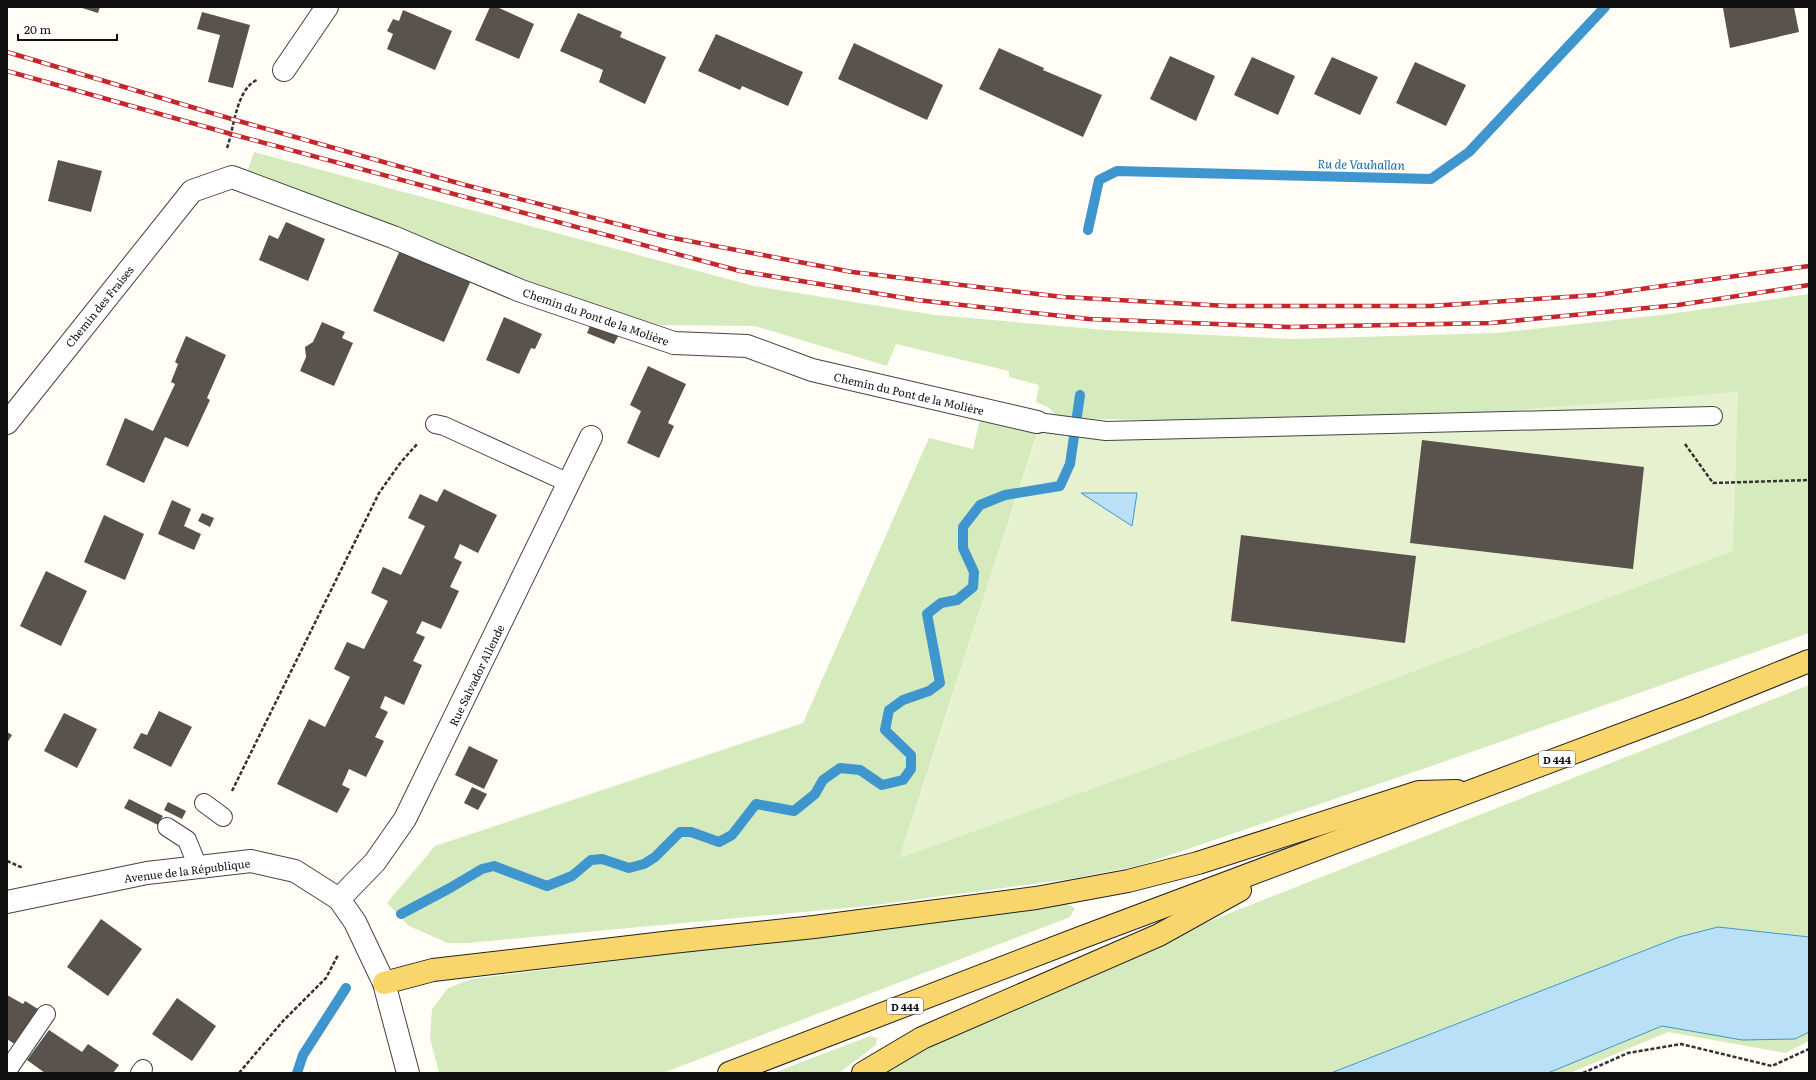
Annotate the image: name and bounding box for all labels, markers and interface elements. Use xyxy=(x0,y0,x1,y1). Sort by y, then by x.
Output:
scale bar xyxy=(18,16,117,42)
text: 20 m xyxy=(24,20,51,38)
water label: Ru de Vauhallan xyxy=(1317,154,1405,174)
street label: Chemin des Fraises xyxy=(61,262,137,350)
street label: Chemin du Pont de la Molière xyxy=(521,283,672,349)
street label: Chemin du Pont de la Molière xyxy=(832,368,986,418)
street label: Rue Salvador Allende xyxy=(444,621,508,728)
road number: D 444 xyxy=(1539,751,1575,767)
street label: Avenue de la République xyxy=(123,854,251,886)
road number: D 444 xyxy=(887,998,923,1014)

